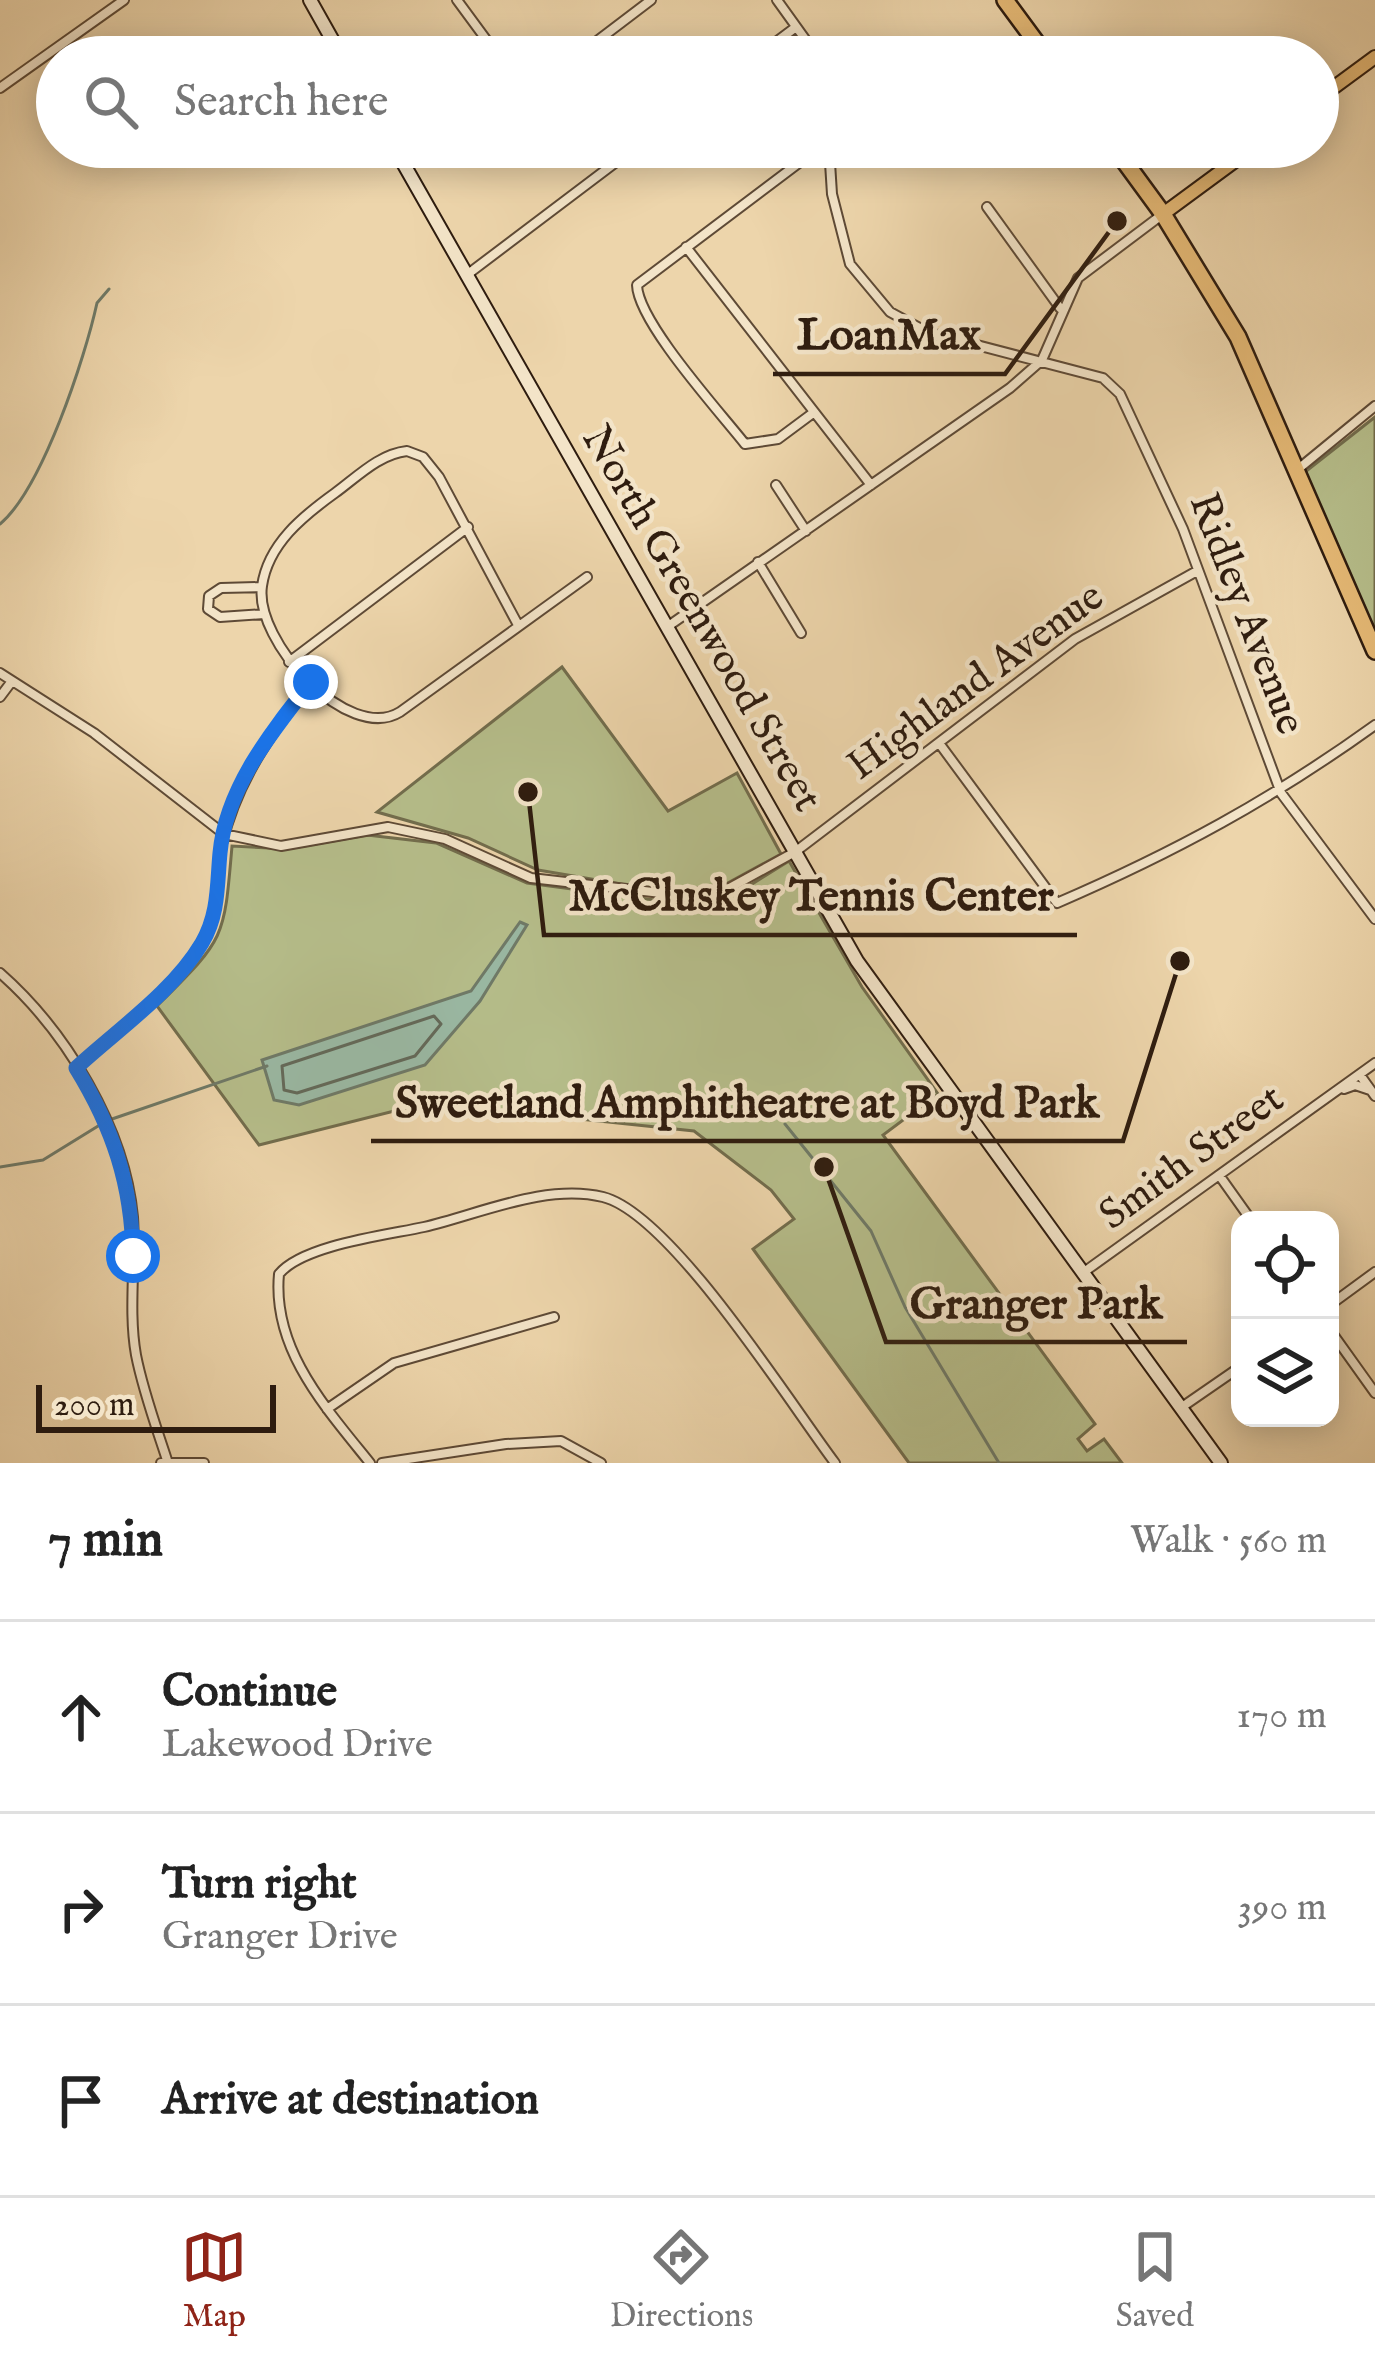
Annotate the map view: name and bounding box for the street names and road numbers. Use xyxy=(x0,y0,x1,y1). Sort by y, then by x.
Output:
street label: North Greenwood Street xyxy=(569,417,833,821)
street label: Ridley Avenue xyxy=(1176,486,1316,742)
street label: Highland Avenue xyxy=(837,571,1115,793)
street label: Smith Street xyxy=(1089,1073,1295,1243)

